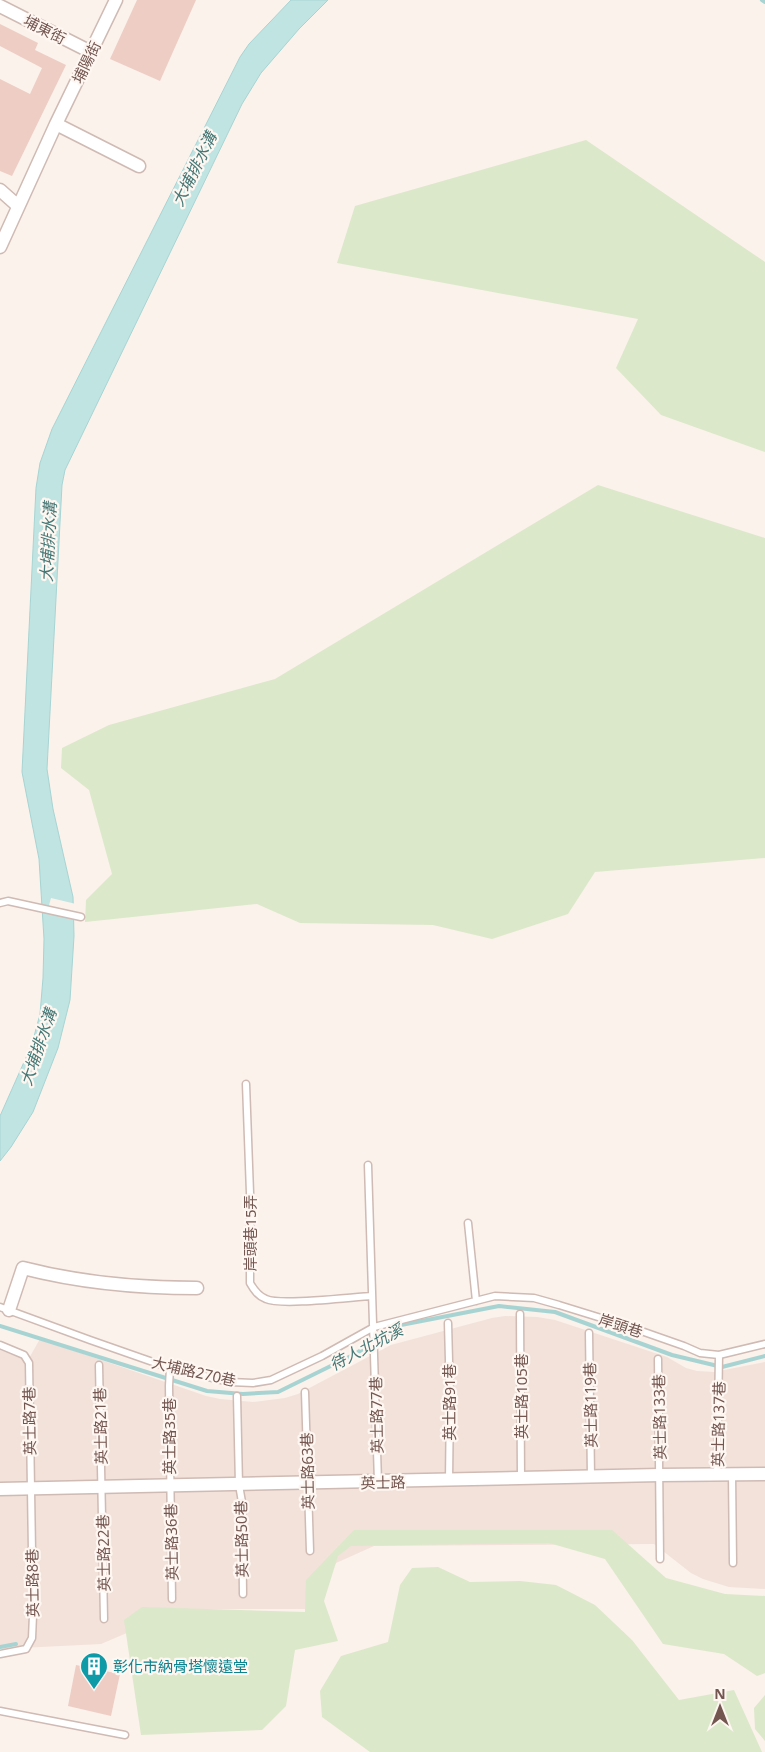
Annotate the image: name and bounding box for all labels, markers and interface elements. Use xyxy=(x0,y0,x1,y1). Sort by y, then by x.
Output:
street label: 埔東街 xyxy=(20,10,70,48)
street label: 埔陽街 xyxy=(67,37,105,87)
water label: 大埔排水溝 xyxy=(167,126,222,210)
water label: 大埔排水溝 xyxy=(35,499,61,583)
water label: 大埔排水溝 xyxy=(15,1004,62,1088)
street label: 岸頭巷15弄 xyxy=(240,1194,260,1272)
street label: 岸頭巷 xyxy=(597,1309,645,1341)
water label: 待人北坑溪 xyxy=(326,1318,408,1375)
street label: 大埔路270巷 xyxy=(150,1352,238,1390)
street label: 英士路105巷 xyxy=(511,1353,531,1439)
street label: 英士路119巷 xyxy=(579,1362,601,1448)
street label: 英士路91巷 xyxy=(439,1363,459,1441)
street label: 英士路133巷 xyxy=(648,1374,670,1460)
street label: 英士路77巷 xyxy=(365,1376,387,1454)
street label: 英士路137巷 xyxy=(707,1381,729,1467)
street label: 英士路7巷 xyxy=(18,1387,40,1455)
street label: 英士路21巷 xyxy=(89,1387,111,1465)
street label: 英士路35巷 xyxy=(159,1397,179,1475)
street label: 英士路63巷 xyxy=(296,1432,318,1510)
street label: 英士路 xyxy=(360,1472,406,1492)
street label: 英士路50巷 xyxy=(230,1500,252,1578)
street label: 英士路36巷 xyxy=(160,1503,182,1581)
street label: 英士路22巷 xyxy=(92,1514,114,1592)
street label: 英士路8巷 xyxy=(21,1549,43,1617)
building icon: 彰化市納骨塔懷遠堂 xyxy=(79,1651,109,1690)
place label: 彰化市納骨塔懷遠堂 xyxy=(113,1656,248,1676)
north arrow xyxy=(695,1682,745,1732)
text: N xyxy=(714,1684,726,1703)

